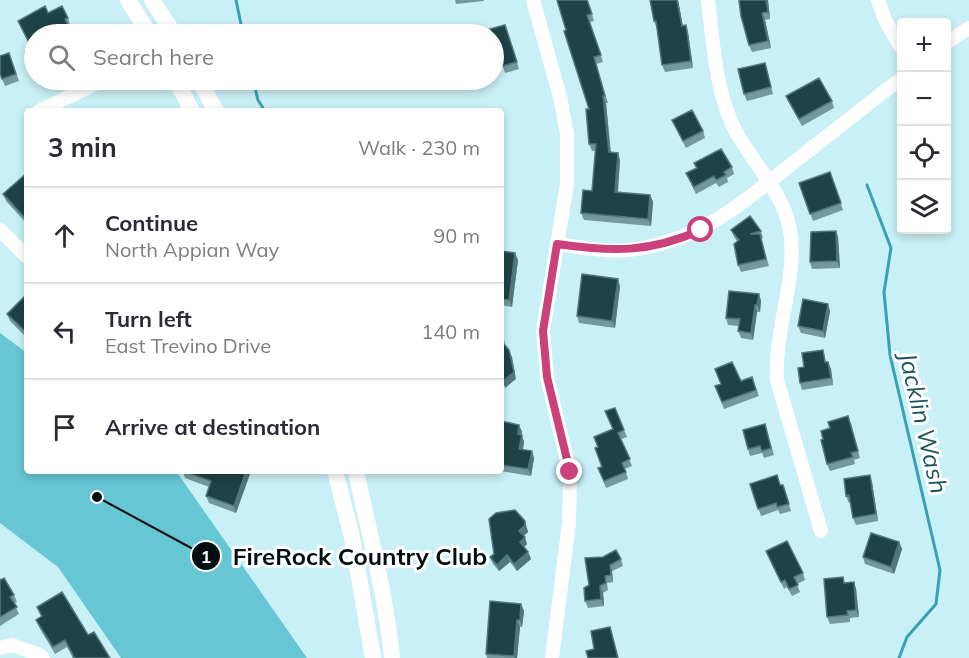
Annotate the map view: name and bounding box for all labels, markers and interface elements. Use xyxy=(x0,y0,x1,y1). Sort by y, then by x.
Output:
map controls xyxy=(897,18,951,234)
button: + xyxy=(897,18,951,72)
search box xyxy=(24,24,504,90)
icon: search xyxy=(45,41,78,74)
text: Search here xyxy=(93,43,214,71)
button: − xyxy=(897,72,951,126)
button: locate xyxy=(897,126,951,180)
text: 3 min xyxy=(48,131,117,164)
text: Walk · 230 m xyxy=(358,135,480,160)
button: layers xyxy=(897,180,951,234)
text: Continue xyxy=(105,209,198,237)
route start xyxy=(687,216,713,242)
icon: ahead xyxy=(48,219,81,252)
text: 90 m xyxy=(433,223,480,248)
text: North Appian Way xyxy=(105,237,279,262)
text: Turn left xyxy=(105,305,192,333)
icon: left xyxy=(48,315,81,348)
text: 140 m xyxy=(421,319,480,344)
text: East Trevino Drive xyxy=(105,333,271,358)
water label: Jacklin Wash xyxy=(893,347,955,496)
icon: arrive xyxy=(48,411,81,444)
text: Arrive at destination xyxy=(105,413,320,441)
route end xyxy=(556,458,582,484)
callout: FireRock Country Club xyxy=(191,535,500,577)
text: FireRock Country Club xyxy=(233,541,487,571)
text: 1 xyxy=(201,545,211,568)

